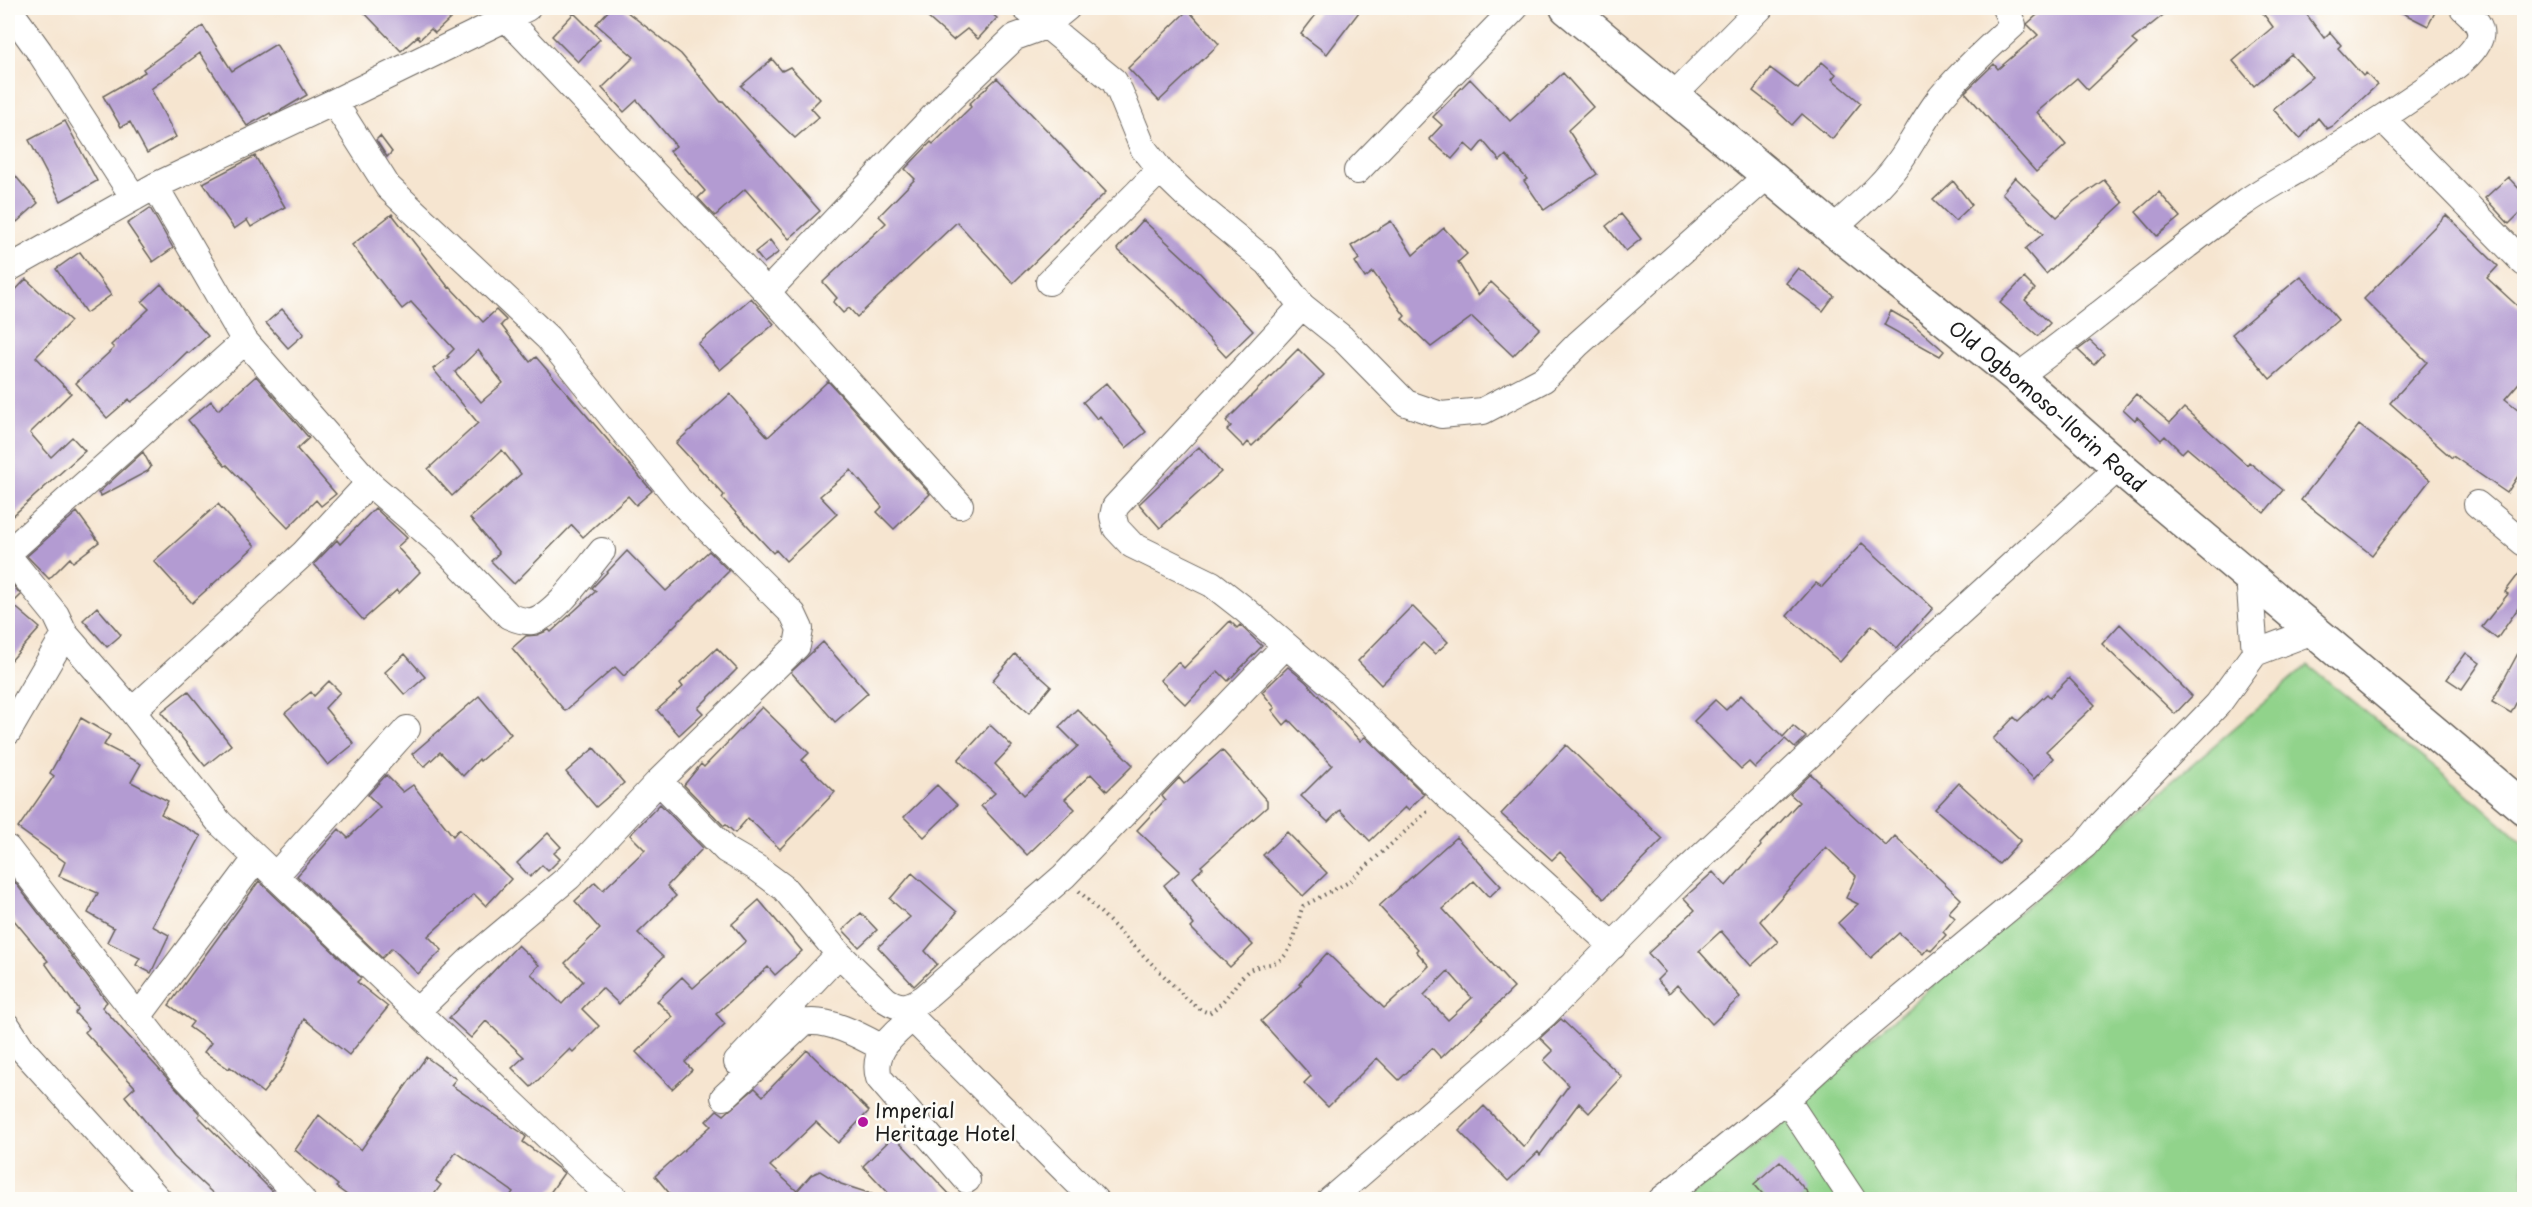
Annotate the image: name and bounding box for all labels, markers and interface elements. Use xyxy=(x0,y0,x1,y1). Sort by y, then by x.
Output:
street label: Old Ogbomoso-Ilorin Road xyxy=(1942,313,2153,499)
place label: Imperial Heritage Hotel xyxy=(875,1095,1016,1148)
marker: Imperial Heritage Hotel xyxy=(856,1115,870,1129)

